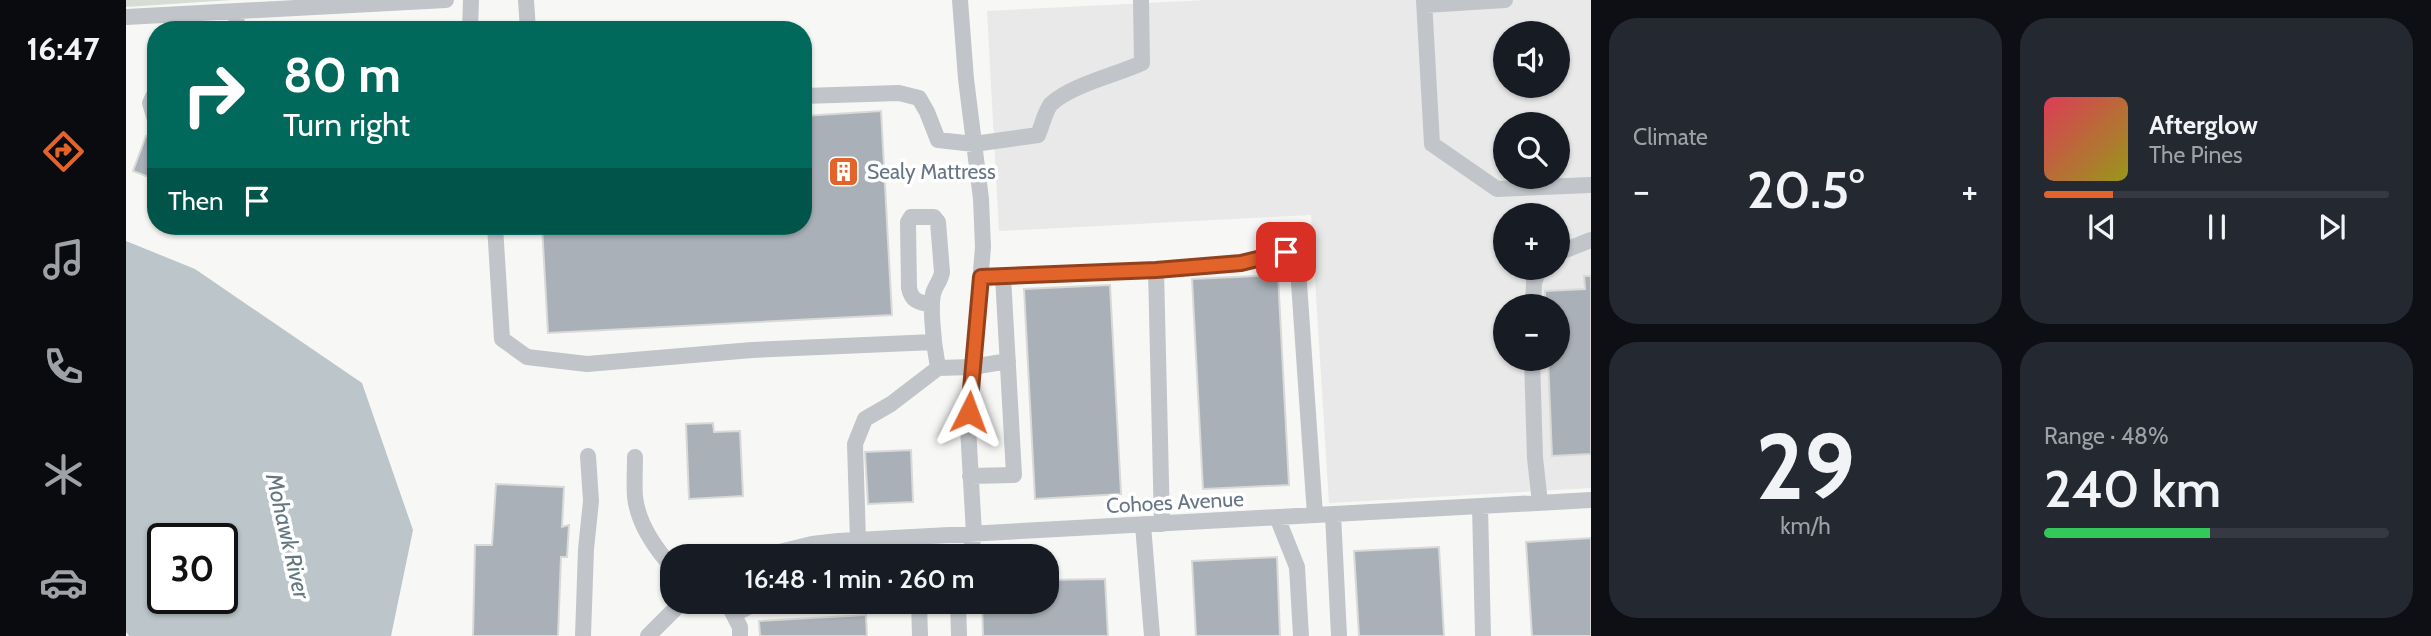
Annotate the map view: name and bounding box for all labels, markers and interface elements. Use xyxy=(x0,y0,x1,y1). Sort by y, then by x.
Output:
map controls xyxy=(1493,21,1570,371)
button: sound xyxy=(1493,21,1570,98)
text: 16:47 xyxy=(26,29,100,68)
text: 80 m xyxy=(283,45,401,104)
icon: right xyxy=(168,49,259,140)
text: Turn right xyxy=(283,105,410,144)
text: Afterglow xyxy=(2149,109,2258,141)
button: search xyxy=(1493,112,1570,189)
text: Climate xyxy=(1633,123,1708,151)
icon: directions xyxy=(39,127,88,176)
text: The Pines xyxy=(2149,141,2243,169)
building icon: Sealy Mattress xyxy=(827,154,861,188)
text: 20.5° xyxy=(1747,158,1864,221)
place label: Sealy Mattress xyxy=(867,159,996,184)
text: − xyxy=(1633,167,1650,214)
text: + xyxy=(1961,167,1978,214)
icon: arrive xyxy=(238,182,276,220)
text: Then xyxy=(168,185,224,217)
button: + xyxy=(1493,203,1570,280)
icon: previous xyxy=(2083,208,2121,246)
icon: pause xyxy=(2198,208,2236,246)
icon: next xyxy=(2313,208,2351,246)
pin xyxy=(1256,222,1316,282)
icon: arrive xyxy=(1267,233,1305,271)
icon: music xyxy=(39,235,88,284)
button: − xyxy=(1493,294,1570,371)
icon: phone xyxy=(39,342,88,391)
position arrow xyxy=(932,375,1006,449)
text: 29 xyxy=(1756,411,1855,522)
text: Range · 48% xyxy=(2044,422,2169,450)
icon: climate xyxy=(39,450,88,499)
text: 240 km xyxy=(2044,457,2221,520)
water label: Mohawk River xyxy=(260,470,316,602)
street label: Cohoes Avenue xyxy=(1105,486,1245,518)
text: km/h xyxy=(1780,512,1831,540)
speed limit sign: 30 xyxy=(147,523,238,614)
icon: car xyxy=(39,558,88,607)
text: 16:48 · 1 min · 260 m xyxy=(745,563,974,595)

